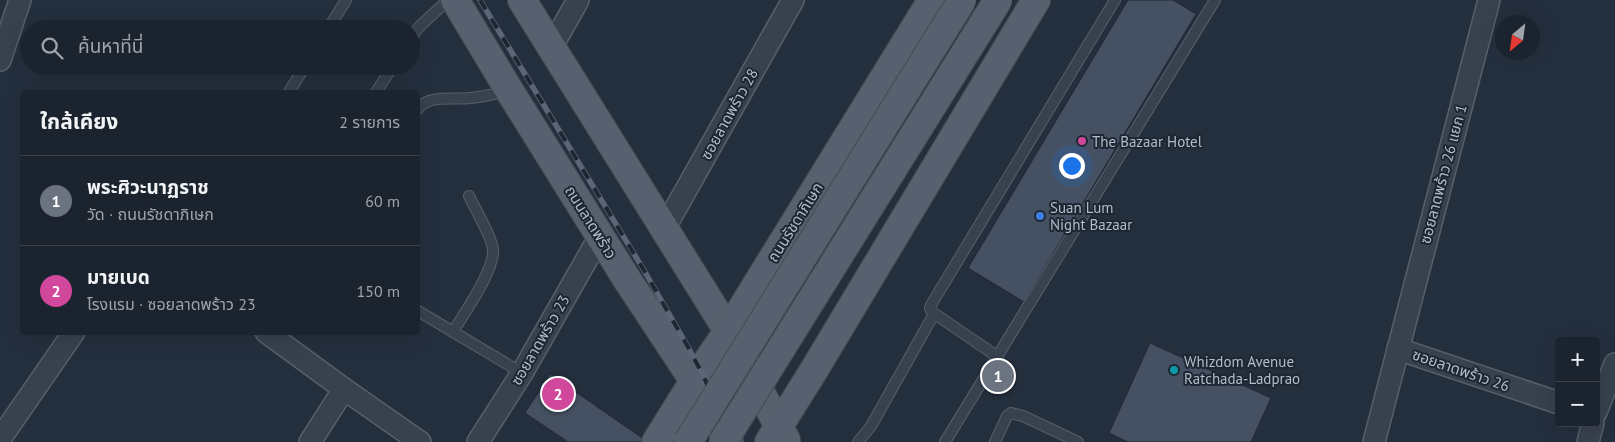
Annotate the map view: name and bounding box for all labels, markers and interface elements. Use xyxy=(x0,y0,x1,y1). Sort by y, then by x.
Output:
north arrow xyxy=(1495,15,1540,60)
search box xyxy=(20,20,420,75)
icon: search xyxy=(38,34,66,62)
text: ค้นหาที่นี่ xyxy=(78,34,143,58)
street label: ซอยลาดพร้าว 28 xyxy=(696,65,762,163)
street label: ซอยลาดพร้าว 26 แยก 1 xyxy=(1415,102,1471,246)
text: ใกล้เคียง xyxy=(40,108,118,135)
text: 2 รายการ xyxy=(339,112,400,132)
place label: The Bazaar Hotel xyxy=(1092,132,1203,151)
marker: The Bazaar Hotel xyxy=(1076,135,1088,147)
your location xyxy=(1059,153,1085,179)
text: พระศิวะนาฏราช xyxy=(87,175,209,199)
street label: ถนนรัชดาภิเษก xyxy=(763,179,827,265)
street label: ถนนลาดพร้าว xyxy=(561,182,621,262)
text: 1 xyxy=(51,191,61,211)
text: 60 m xyxy=(365,191,400,211)
place label: Suan Lum Night Bazaar xyxy=(1050,198,1132,234)
text: วัด · ถนนรัชดาภิเษก xyxy=(87,204,214,224)
marker: Suan Lum Night Bazaar xyxy=(1034,210,1046,222)
text: มายเบด xyxy=(87,265,150,289)
text: 2 xyxy=(51,281,61,301)
text: 150 m xyxy=(357,281,400,301)
street label: ซอยลาดพร้าว 23 xyxy=(506,291,574,389)
text: โรงแรม · ซอยลาดพร้าว 23 xyxy=(87,294,256,314)
map controls xyxy=(1555,337,1600,427)
button: + xyxy=(1555,337,1600,382)
street label: ซอยลาดพร้าว 26 xyxy=(1410,345,1512,395)
place label: Whizdom Avenue Ratchada-Ladprao xyxy=(1184,352,1300,388)
pin: 1 xyxy=(982,357,1014,395)
marker: Whizdom Avenue Ratchada-Ladprao xyxy=(1168,364,1180,376)
pin: 2 xyxy=(542,375,574,413)
button: − xyxy=(1555,382,1600,427)

